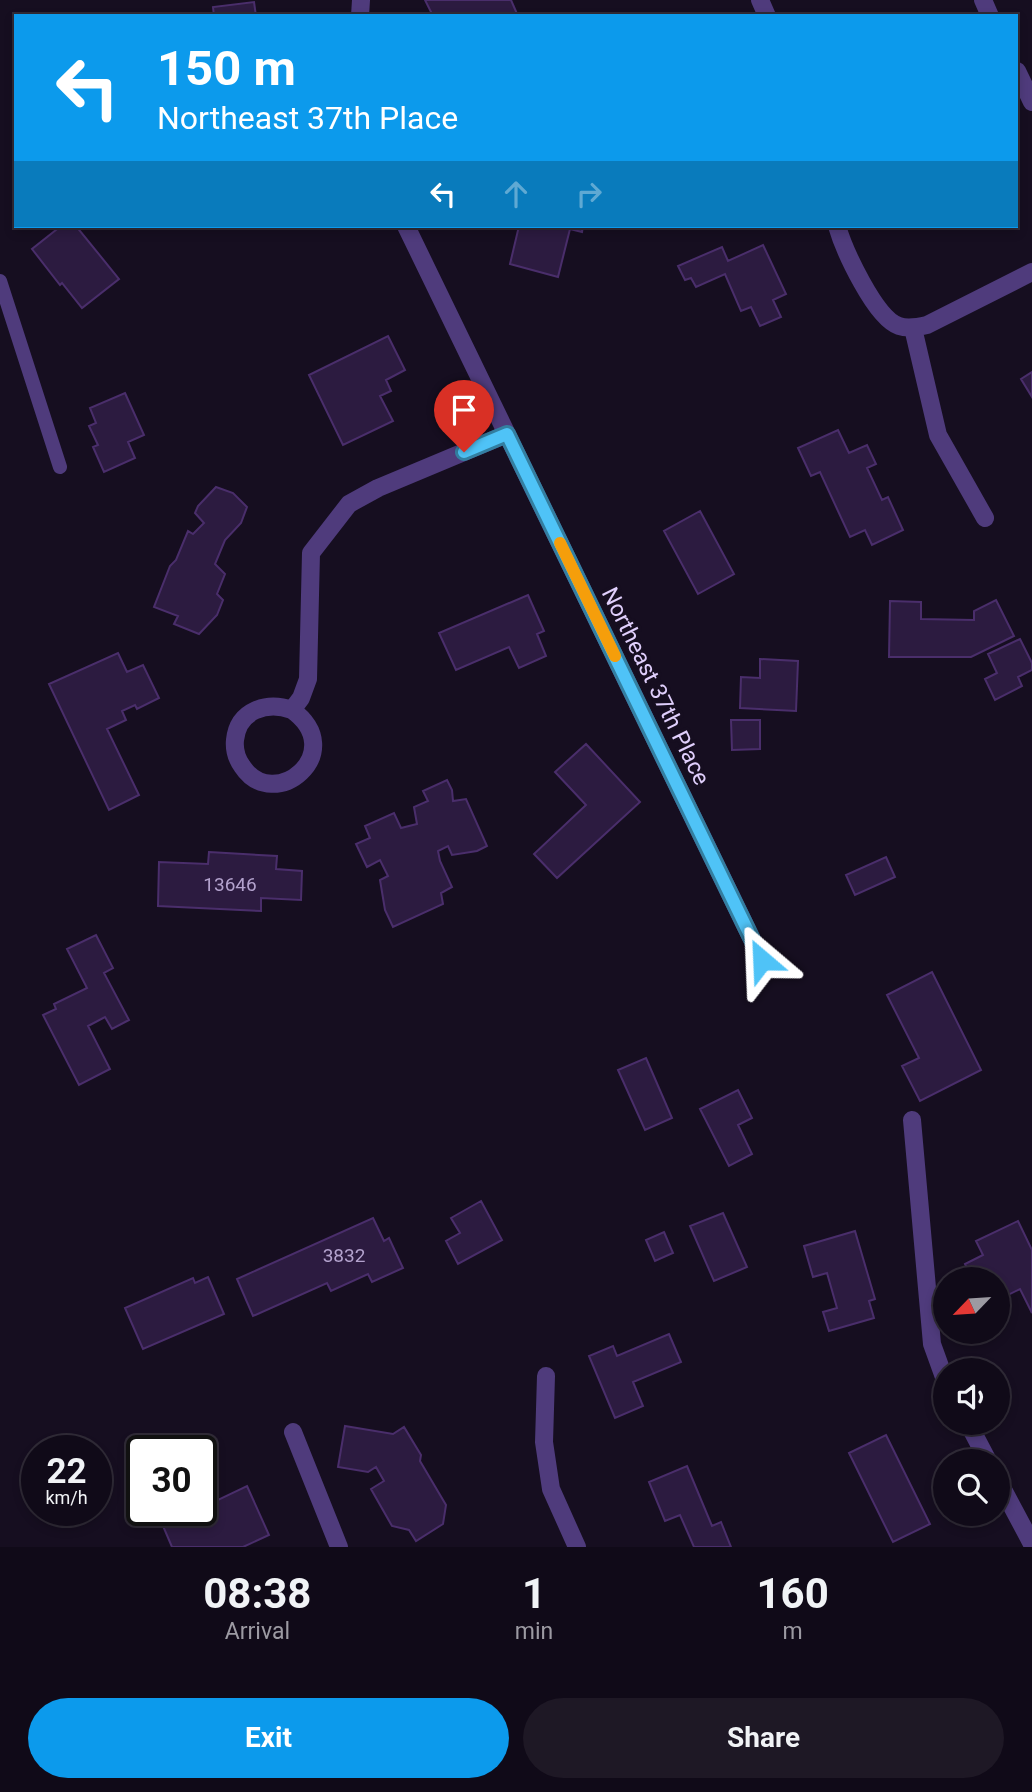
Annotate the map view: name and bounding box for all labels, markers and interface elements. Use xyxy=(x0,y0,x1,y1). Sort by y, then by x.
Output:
text: 150 m xyxy=(157,40,296,97)
icon: left xyxy=(42,42,133,133)
text: Northeast 37th Place xyxy=(157,99,458,137)
icon: left xyxy=(424,175,462,213)
icon: ahead xyxy=(497,175,535,213)
icon: right xyxy=(570,175,608,213)
pin xyxy=(434,380,494,452)
icon: arrive xyxy=(445,391,483,429)
street label: Northeast 37th Place xyxy=(596,583,715,789)
house number: 13646 xyxy=(203,873,257,896)
position arrow xyxy=(725,923,799,997)
house number: 3832 xyxy=(323,1244,365,1267)
north arrow xyxy=(933,1267,1010,1344)
map controls xyxy=(933,1267,1010,1526)
button: sound xyxy=(933,1358,1010,1435)
speed limit sign: 30 xyxy=(126,1435,217,1526)
button: search xyxy=(933,1449,1010,1526)
text: 22 xyxy=(46,1451,87,1492)
text: km/h xyxy=(45,1487,88,1508)
text: 08:38 xyxy=(203,1569,311,1618)
text: 1 xyxy=(522,1569,546,1618)
text: 160 xyxy=(756,1569,829,1618)
text: Arrival xyxy=(225,1618,290,1645)
text: min xyxy=(515,1618,553,1645)
text: m xyxy=(783,1618,803,1645)
button: Exit xyxy=(28,1698,509,1778)
button: Share xyxy=(523,1698,1004,1778)

